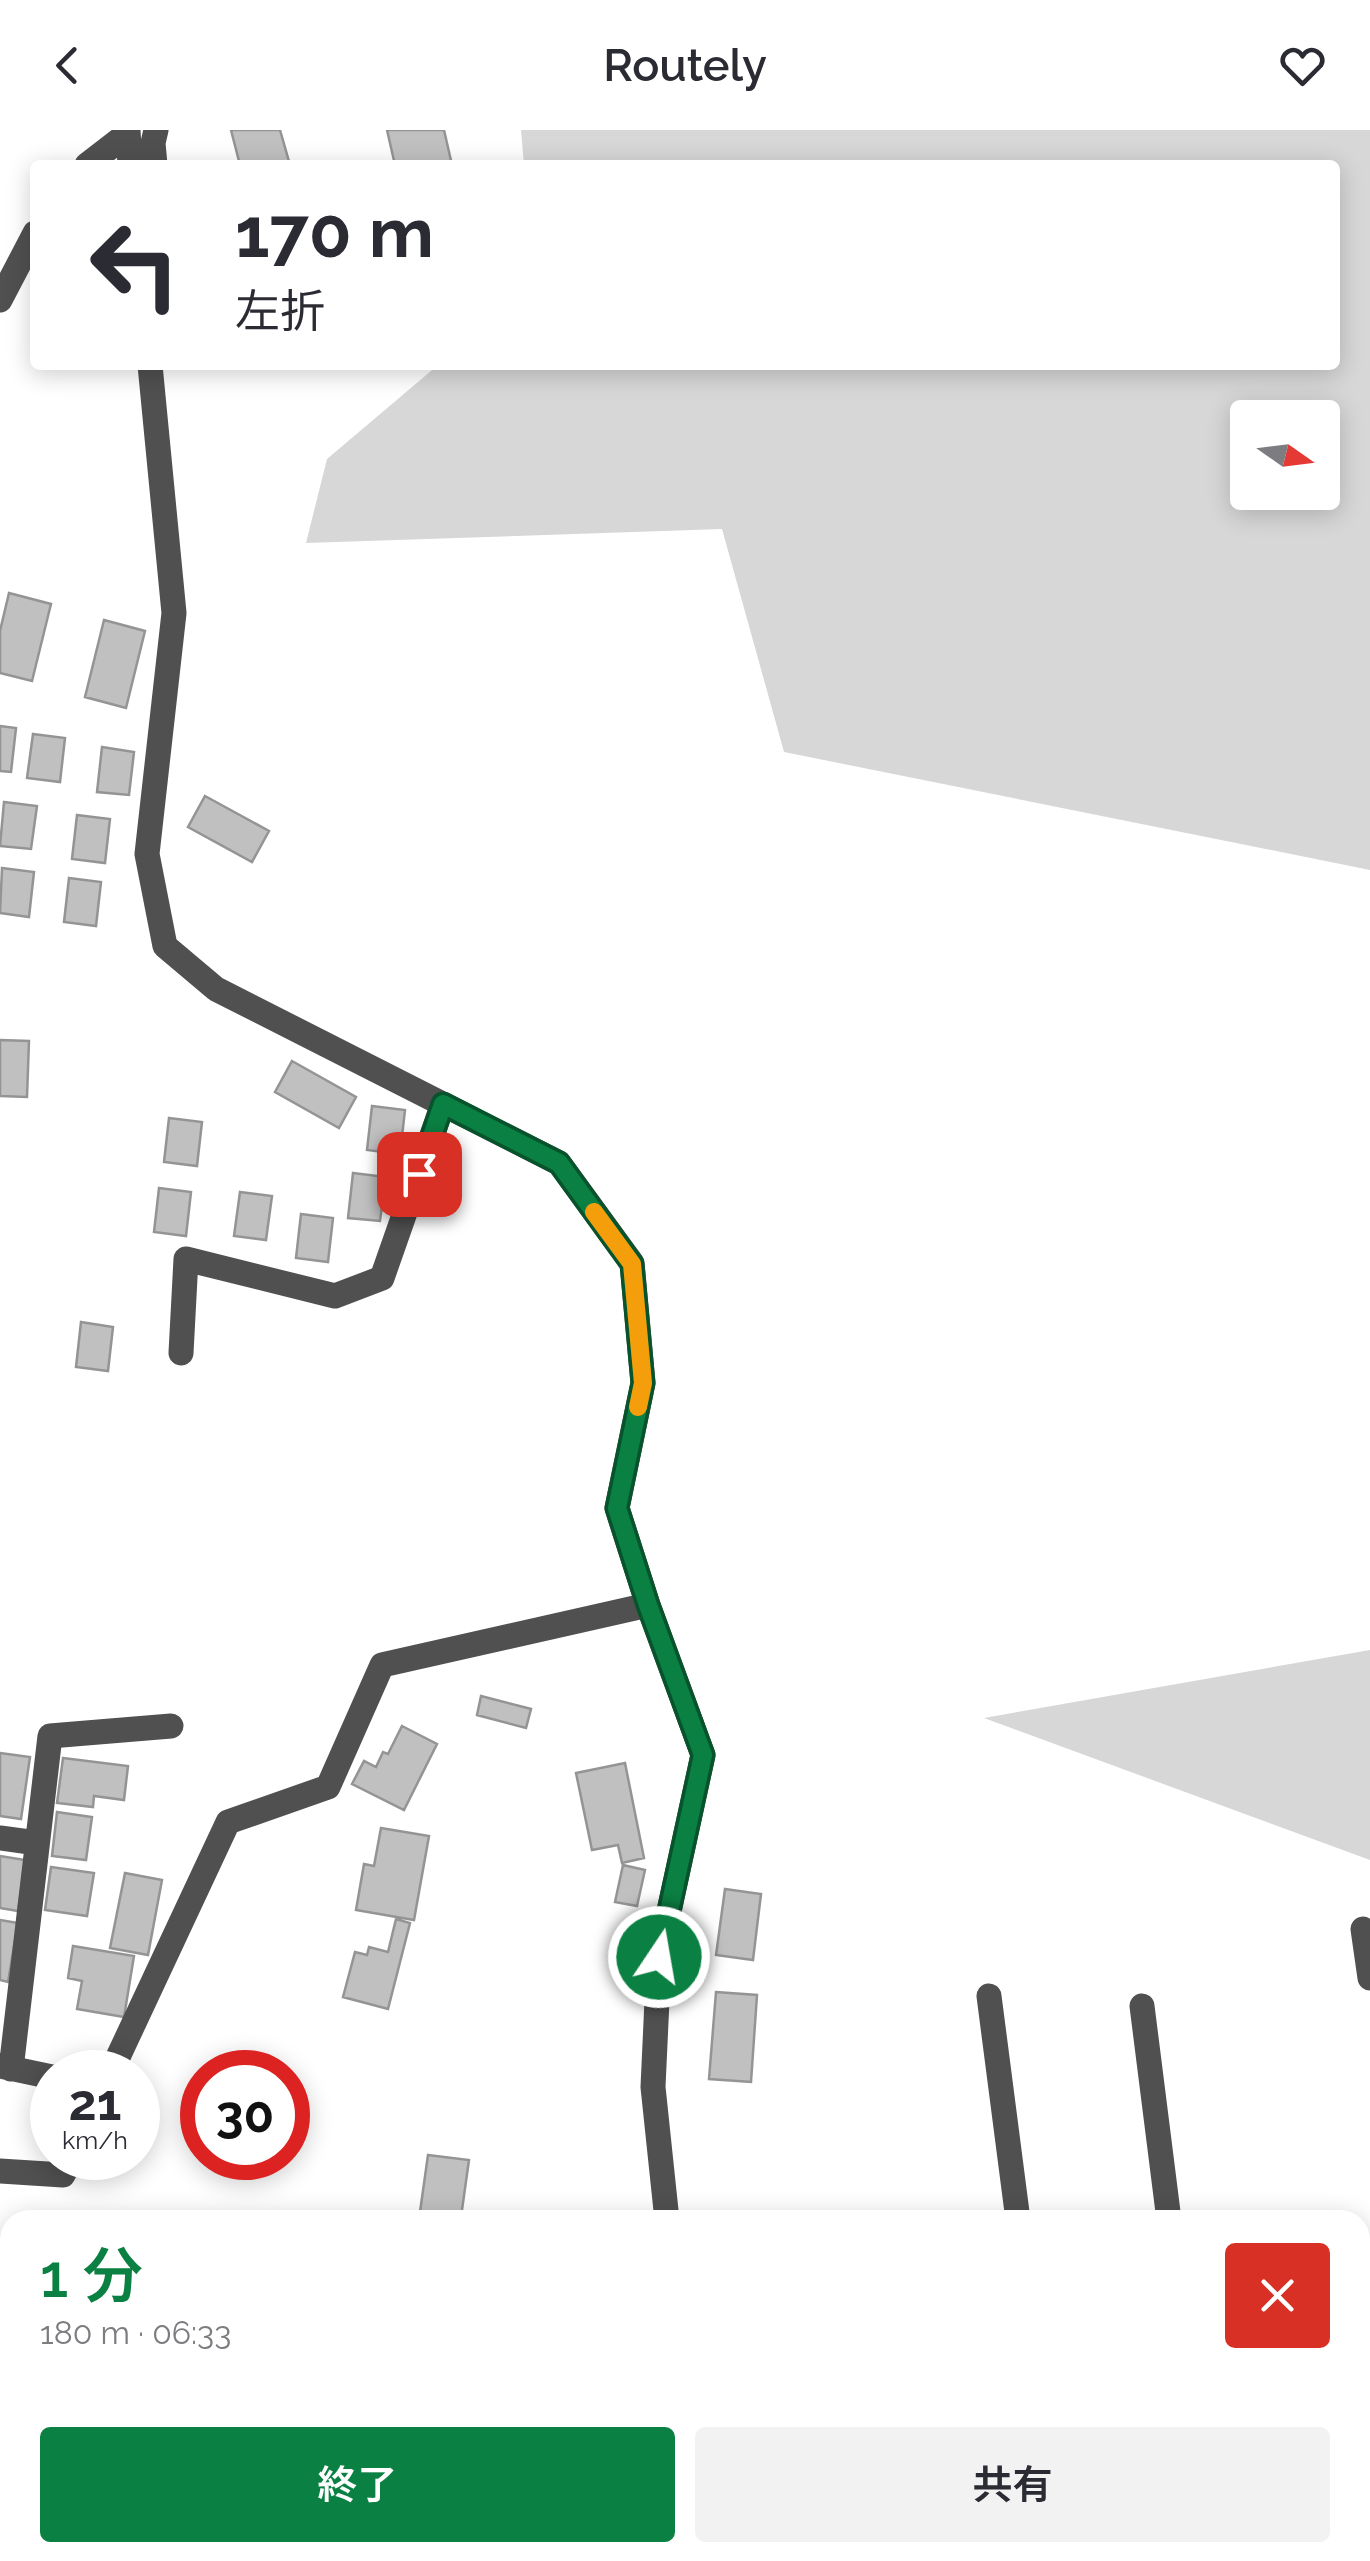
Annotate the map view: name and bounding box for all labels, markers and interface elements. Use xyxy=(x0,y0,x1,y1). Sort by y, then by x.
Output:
icon: back xyxy=(40,38,95,93)
icon: heart xyxy=(1275,38,1330,93)
text: Routely xyxy=(603,39,767,92)
text: 170 m xyxy=(235,191,434,273)
icon: left xyxy=(70,200,200,330)
text: 左折 xyxy=(235,285,325,338)
north arrow xyxy=(1230,400,1340,510)
map controls xyxy=(1230,400,1340,510)
pin xyxy=(377,1132,462,1217)
icon: arrive xyxy=(392,1147,447,1202)
position arrow xyxy=(607,1905,711,2009)
speed limit sign: 30 xyxy=(180,2050,310,2180)
text: 21 xyxy=(69,2073,121,2132)
text: km/h xyxy=(62,2125,128,2155)
text: 1 分 xyxy=(40,2241,143,2311)
button: close xyxy=(1225,2243,1330,2348)
text: 180 m · 06:33 xyxy=(40,2314,231,2351)
button: 終了 xyxy=(40,2427,675,2542)
button: 共有 xyxy=(695,2427,1330,2542)

